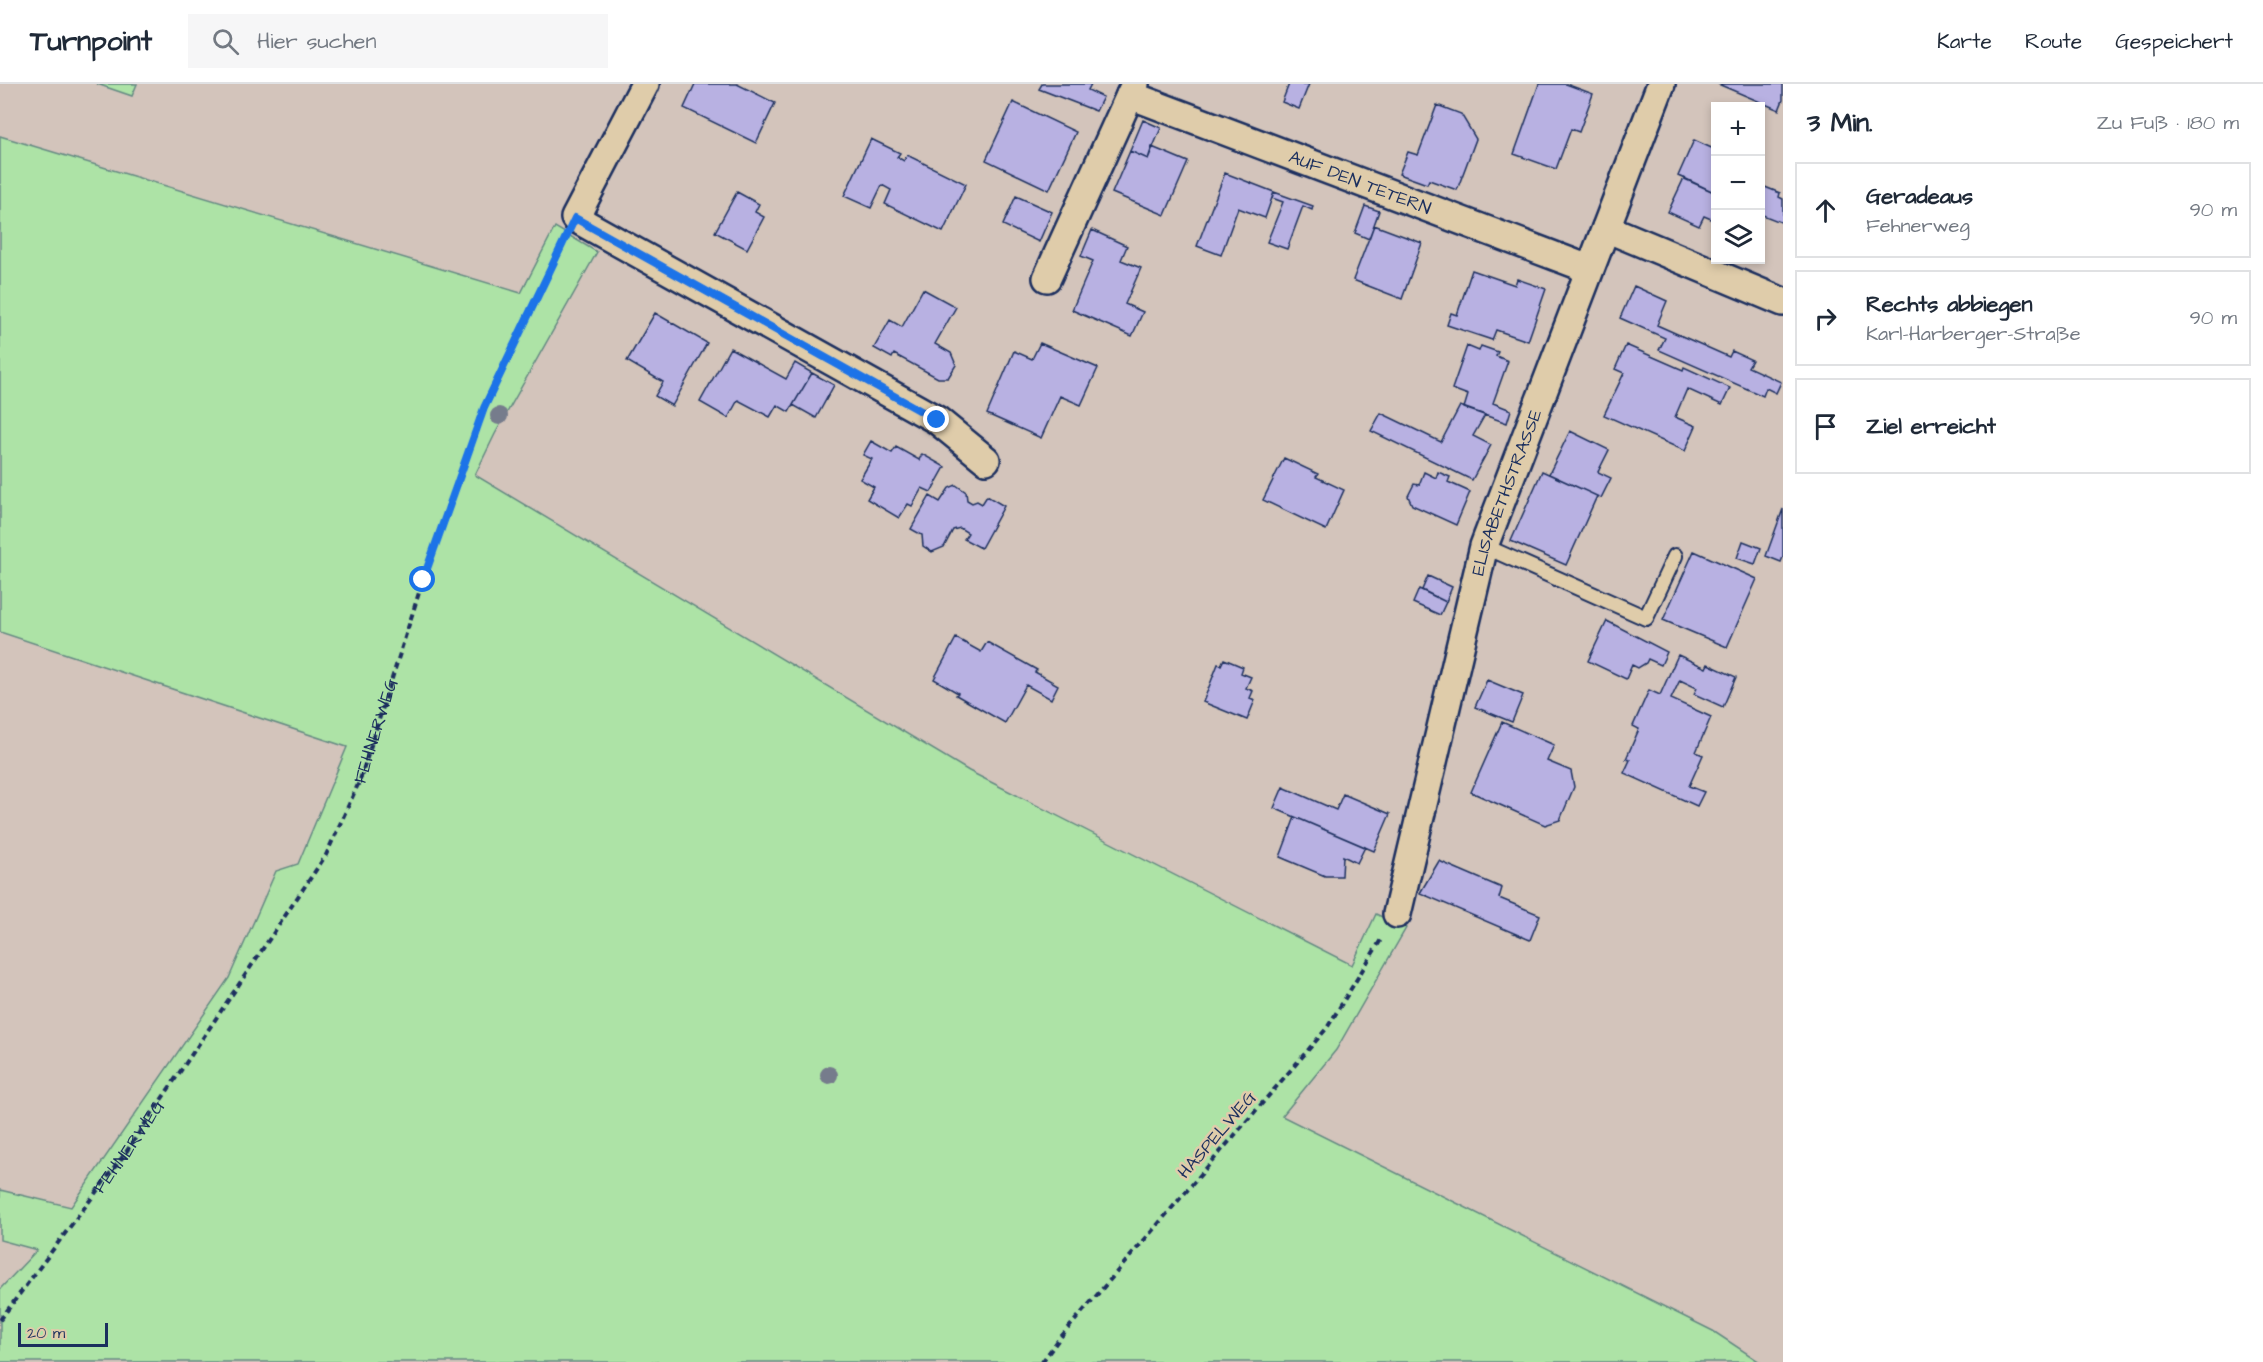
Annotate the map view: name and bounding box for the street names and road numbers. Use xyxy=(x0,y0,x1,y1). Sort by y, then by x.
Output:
street label: AUF DEN TETERN xyxy=(1285,144,1435,220)
street label: ELISABETHSTRASSE xyxy=(1465,405,1548,578)
street label: FEHNERWEG xyxy=(347,675,404,786)
street label: HASPELWEG xyxy=(1172,1085,1262,1184)
street label: FEHNERWEG xyxy=(87,1094,170,1198)

